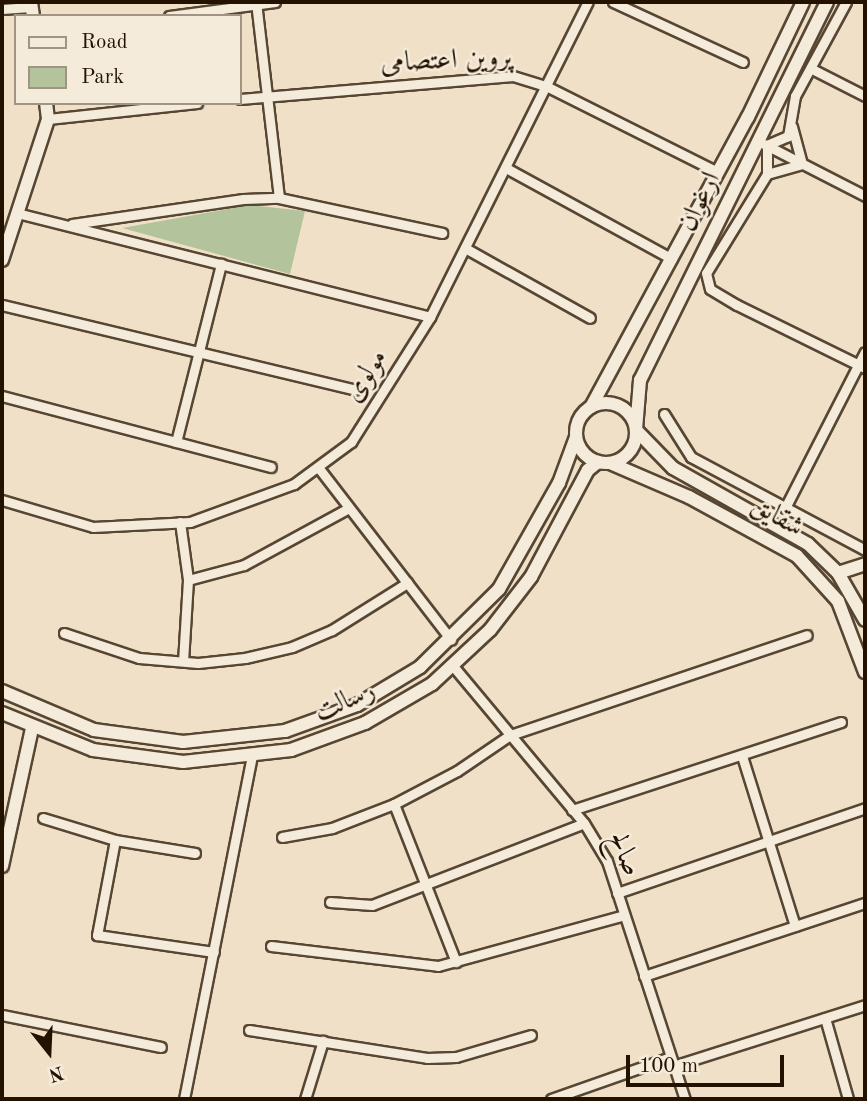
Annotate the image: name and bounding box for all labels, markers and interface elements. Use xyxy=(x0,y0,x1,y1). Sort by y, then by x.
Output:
legend xyxy=(14,14,242,105)
text: Road xyxy=(81,32,128,53)
street label: پروین اعتصامی xyxy=(379,41,513,81)
text: Park xyxy=(81,67,124,88)
street label: ارغوان xyxy=(671,167,729,237)
street label: مولوی xyxy=(337,343,395,409)
street label: شقایق xyxy=(745,489,809,545)
street label: رسالت xyxy=(309,674,381,730)
street label: صالح xyxy=(599,826,649,882)
north arrow xyxy=(14,1017,84,1087)
scale bar xyxy=(629,1042,786,1086)
text: 100 m xyxy=(639,1056,698,1077)
text: N xyxy=(46,1061,65,1084)

